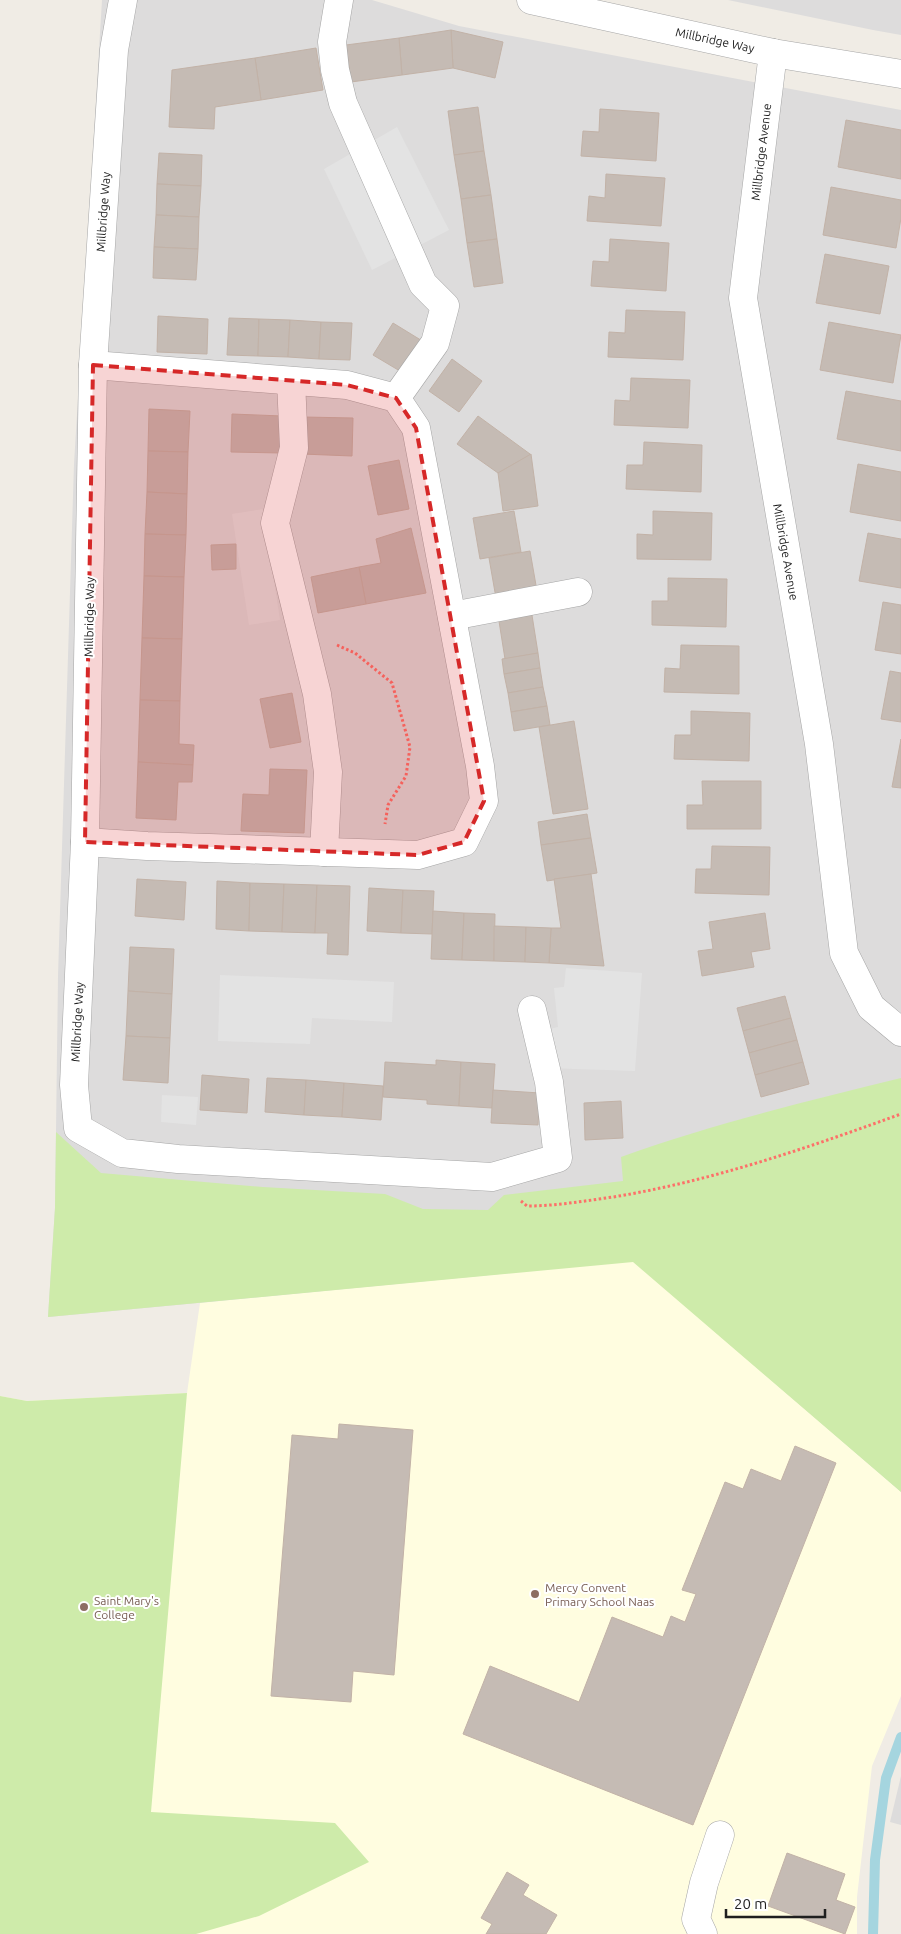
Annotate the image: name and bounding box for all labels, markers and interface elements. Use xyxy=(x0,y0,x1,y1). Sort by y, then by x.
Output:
street label: Millbridge Way xyxy=(674,25,756,55)
street label: Millbridge Avenue xyxy=(749,103,773,201)
street label: Millbridge Way xyxy=(94,171,112,252)
street label: Millbridge Avenue xyxy=(771,503,801,601)
street label: Millbridge Way xyxy=(82,577,96,657)
street label: Millbridge Way xyxy=(68,981,86,1062)
place label: Mercy Convent Primary School Naas xyxy=(545,1581,654,1608)
marker: Mercy Convent Primary School Naas xyxy=(529,1588,541,1600)
place label: Saint Mary's College xyxy=(94,1594,159,1621)
marker: Saint Mary's College xyxy=(78,1601,90,1613)
scale bar xyxy=(726,1886,825,1918)
text: 20 m xyxy=(734,1895,767,1912)

